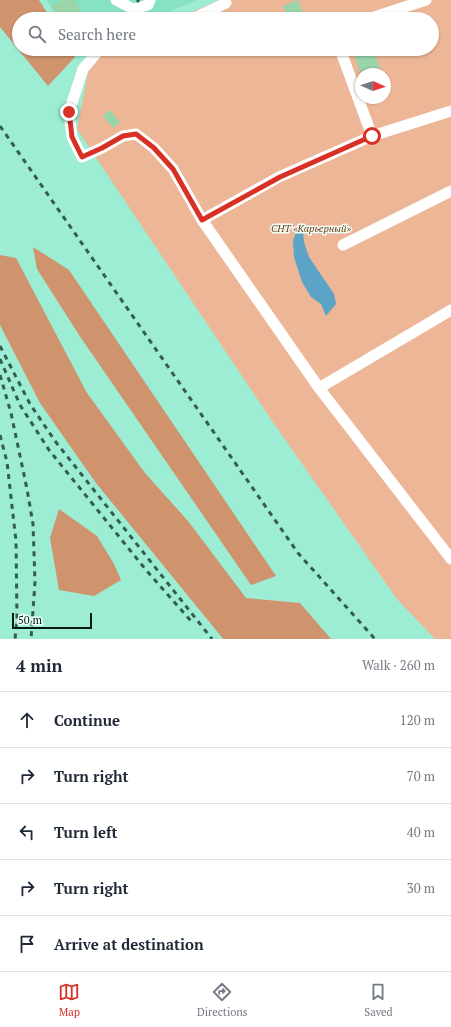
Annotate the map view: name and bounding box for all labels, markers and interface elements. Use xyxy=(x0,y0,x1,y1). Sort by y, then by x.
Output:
search box xyxy=(12,12,439,56)
icon: search xyxy=(26,23,48,45)
text: Search here xyxy=(58,24,136,44)
north arrow xyxy=(355,68,391,104)
route end xyxy=(60,103,78,121)
route start xyxy=(363,127,381,145)
park label: СНТ «Карьерный» xyxy=(271,222,351,235)
scale bar xyxy=(12,611,92,630)
text: 50 m xyxy=(18,613,42,627)
text: 4 min xyxy=(16,654,63,677)
text: Walk · 260 m xyxy=(362,656,435,674)
icon: ahead xyxy=(16,709,38,731)
text: Continue xyxy=(54,710,120,730)
text: 120 m xyxy=(400,711,435,729)
icon: right xyxy=(16,765,38,787)
text: Turn right xyxy=(54,766,129,786)
text: 70 m xyxy=(407,767,435,785)
icon: left xyxy=(16,821,38,843)
text: Turn left xyxy=(54,822,118,842)
text: 40 m xyxy=(407,823,435,841)
icon: right xyxy=(16,877,38,899)
text: Turn right xyxy=(54,878,129,898)
text: 30 m xyxy=(407,879,435,897)
icon: arrive xyxy=(16,933,38,955)
text: Arrive at destination xyxy=(54,934,204,954)
tab: Map xyxy=(58,981,80,1019)
tab: Directions xyxy=(197,981,248,1019)
tab: Saved xyxy=(364,981,393,1019)

